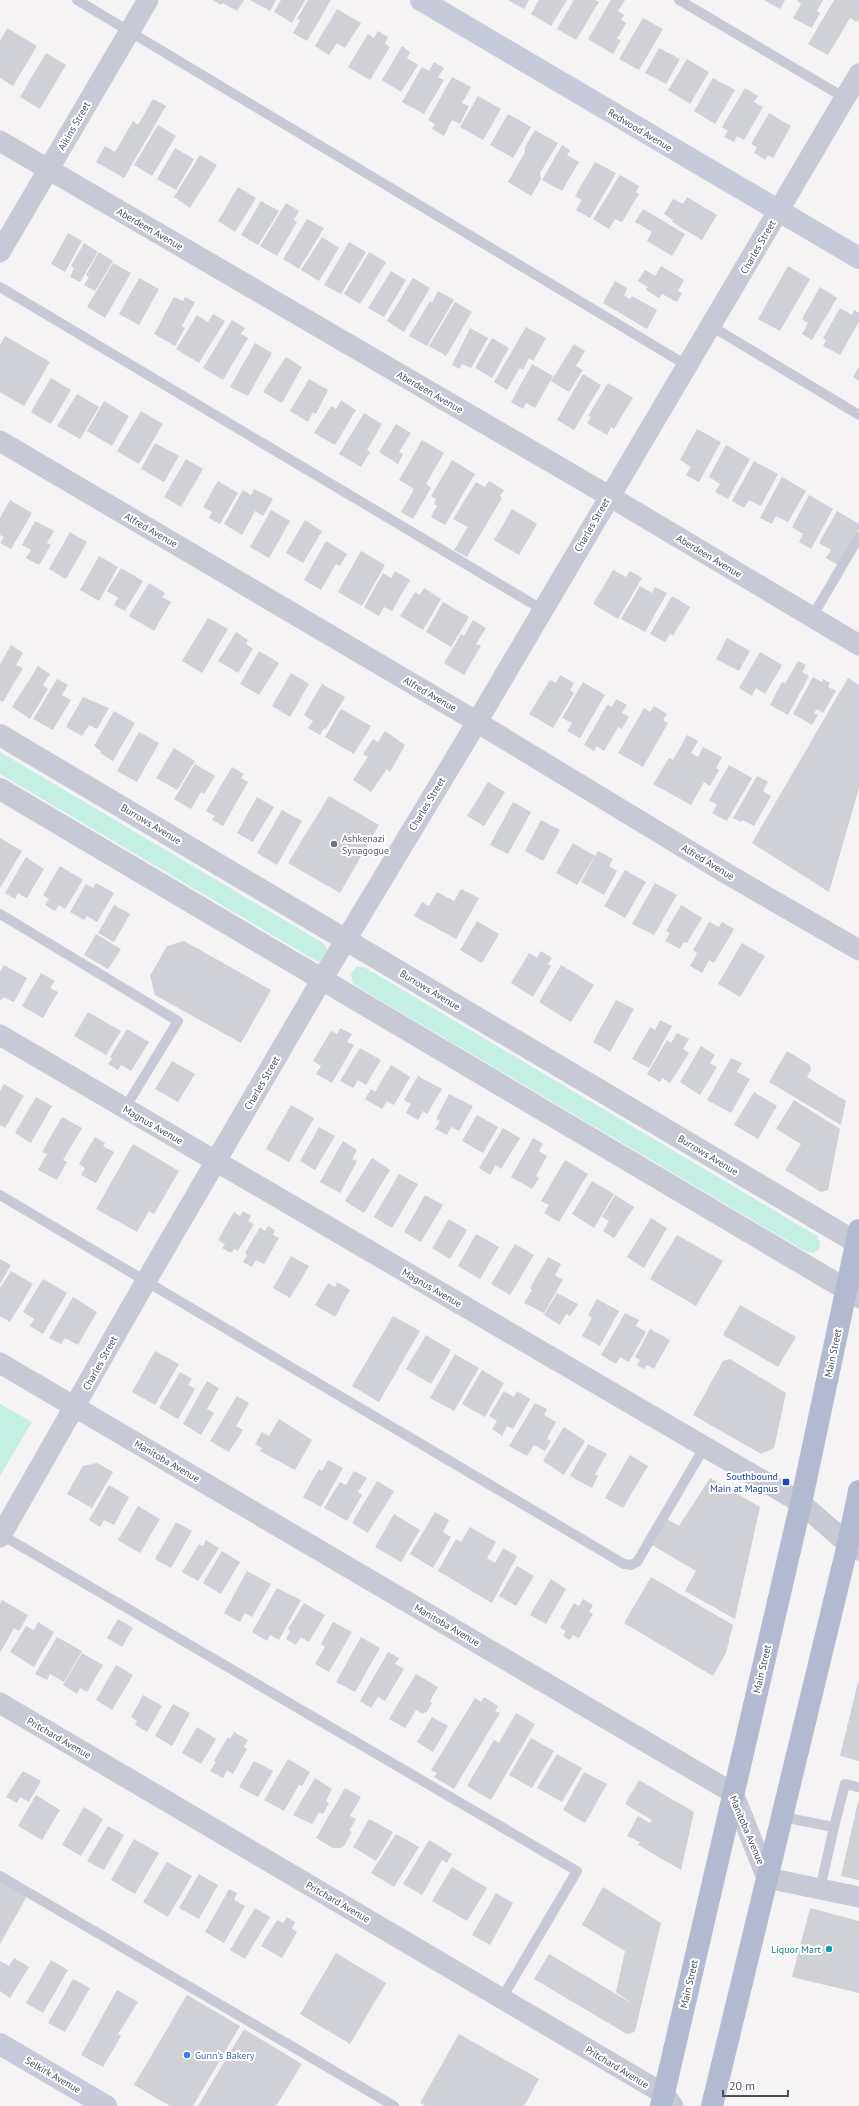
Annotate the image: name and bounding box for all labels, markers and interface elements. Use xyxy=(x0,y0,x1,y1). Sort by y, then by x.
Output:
street label: Aikins Street xyxy=(55,99,93,153)
street label: Redwood Avenue xyxy=(605,106,675,154)
street label: Aberdeen Avenue xyxy=(115,205,185,253)
street label: Charles Street xyxy=(737,217,779,276)
street label: Aberdeen Avenue xyxy=(395,368,465,416)
street label: Charles Street xyxy=(571,495,613,554)
street label: Alfred Avenue xyxy=(122,510,180,550)
street label: Aberdeen Avenue xyxy=(674,531,744,581)
street label: Alfred Avenue xyxy=(401,674,459,714)
street label: Charles Street xyxy=(406,774,448,833)
street label: Burrows Avenue xyxy=(118,801,184,847)
place label: Ashkenazi Synagogue xyxy=(342,832,389,857)
marker: Ashkenazi Synagogue xyxy=(329,839,339,849)
street label: Alfred Avenue xyxy=(679,841,737,883)
street label: Burrows Avenue xyxy=(397,967,463,1013)
street label: Charles Street xyxy=(241,1053,283,1112)
street label: Magnus Avenue xyxy=(121,1103,185,1147)
street label: Burrows Avenue xyxy=(675,1132,741,1178)
street label: Magnus Avenue xyxy=(400,1266,464,1310)
street label: Main Street xyxy=(822,1327,845,1378)
street label: Charles Street xyxy=(80,1333,121,1392)
street label: Manitoba Avenue xyxy=(132,1437,202,1485)
place label: Southbound Main at Magnus xyxy=(710,1470,778,1495)
marker: Southbound Main at Magnus xyxy=(781,1477,791,1487)
street label: Manitoba Avenue xyxy=(412,1601,482,1649)
street label: Main Street xyxy=(750,1643,774,1694)
street label: Pritchard Avenue xyxy=(25,1714,93,1762)
street label: Manitoba Avenue xyxy=(727,1794,767,1866)
street label: Pritchard Avenue xyxy=(304,1878,372,1926)
place label: Liquor Mart xyxy=(771,1943,822,1956)
marker: Liquor Mart xyxy=(824,1944,834,1954)
street label: Main Street xyxy=(677,1958,701,2009)
street label: Pritchard Avenue xyxy=(583,2043,651,2091)
place label: Gunn's Bakery xyxy=(195,2049,255,2062)
marker: Gunn's Bakery xyxy=(182,2050,192,2060)
street label: Selkirk Avenue xyxy=(23,2054,83,2096)
scale bar xyxy=(723,2072,788,2098)
text: 20 m xyxy=(729,2078,755,2093)

